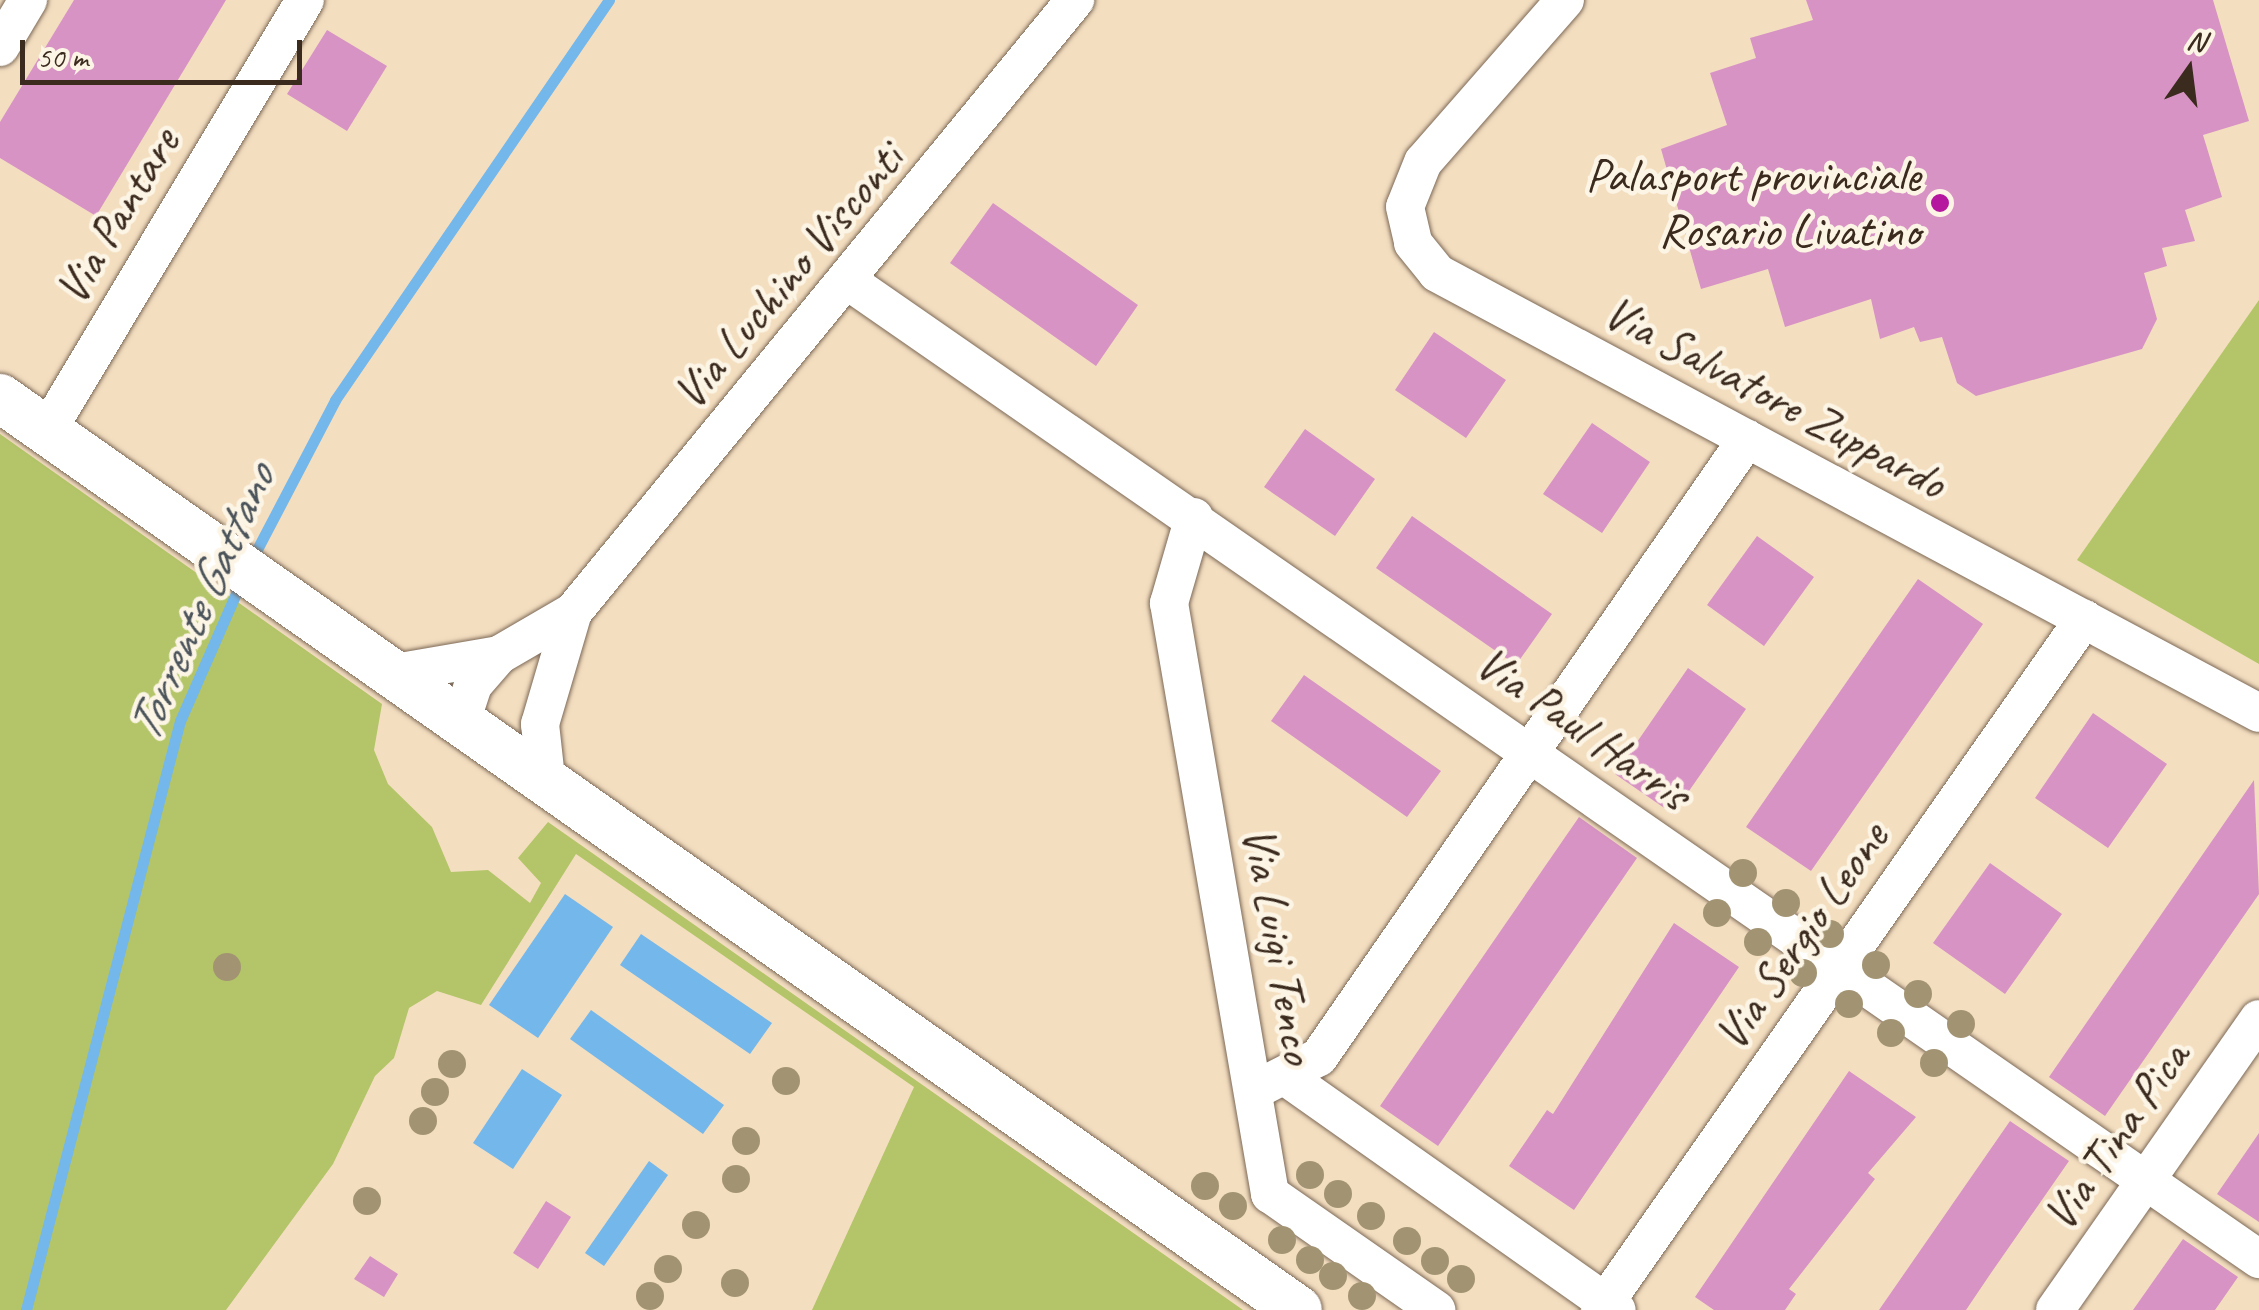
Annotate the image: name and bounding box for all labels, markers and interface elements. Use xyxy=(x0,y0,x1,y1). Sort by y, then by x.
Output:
scale bar xyxy=(25,20,308,82)
north arrow xyxy=(2139,20,2239,120)
text: N xyxy=(2184,21,2209,59)
text: 50 m xyxy=(37,38,88,76)
street label: Via Pantare xyxy=(42,118,192,314)
street label: Via Luchino Visconti xyxy=(661,132,915,420)
place label: Palasport provinciale Rosario Livatino xyxy=(1586,146,1920,259)
marker: Palasport provinciale Rosario Livatino xyxy=(1929,192,1951,214)
street label: Via Salvatore Zuppardo xyxy=(1595,283,1955,511)
water label: Torrente Gattano xyxy=(113,456,287,750)
street label: Via Paul Harris xyxy=(1464,633,1702,823)
street label: Via Sergio Leone xyxy=(1702,812,1900,1060)
street label: Via Luigi Tenco xyxy=(1230,824,1328,1066)
street label: Via Tina Pica xyxy=(2031,1032,2201,1240)

